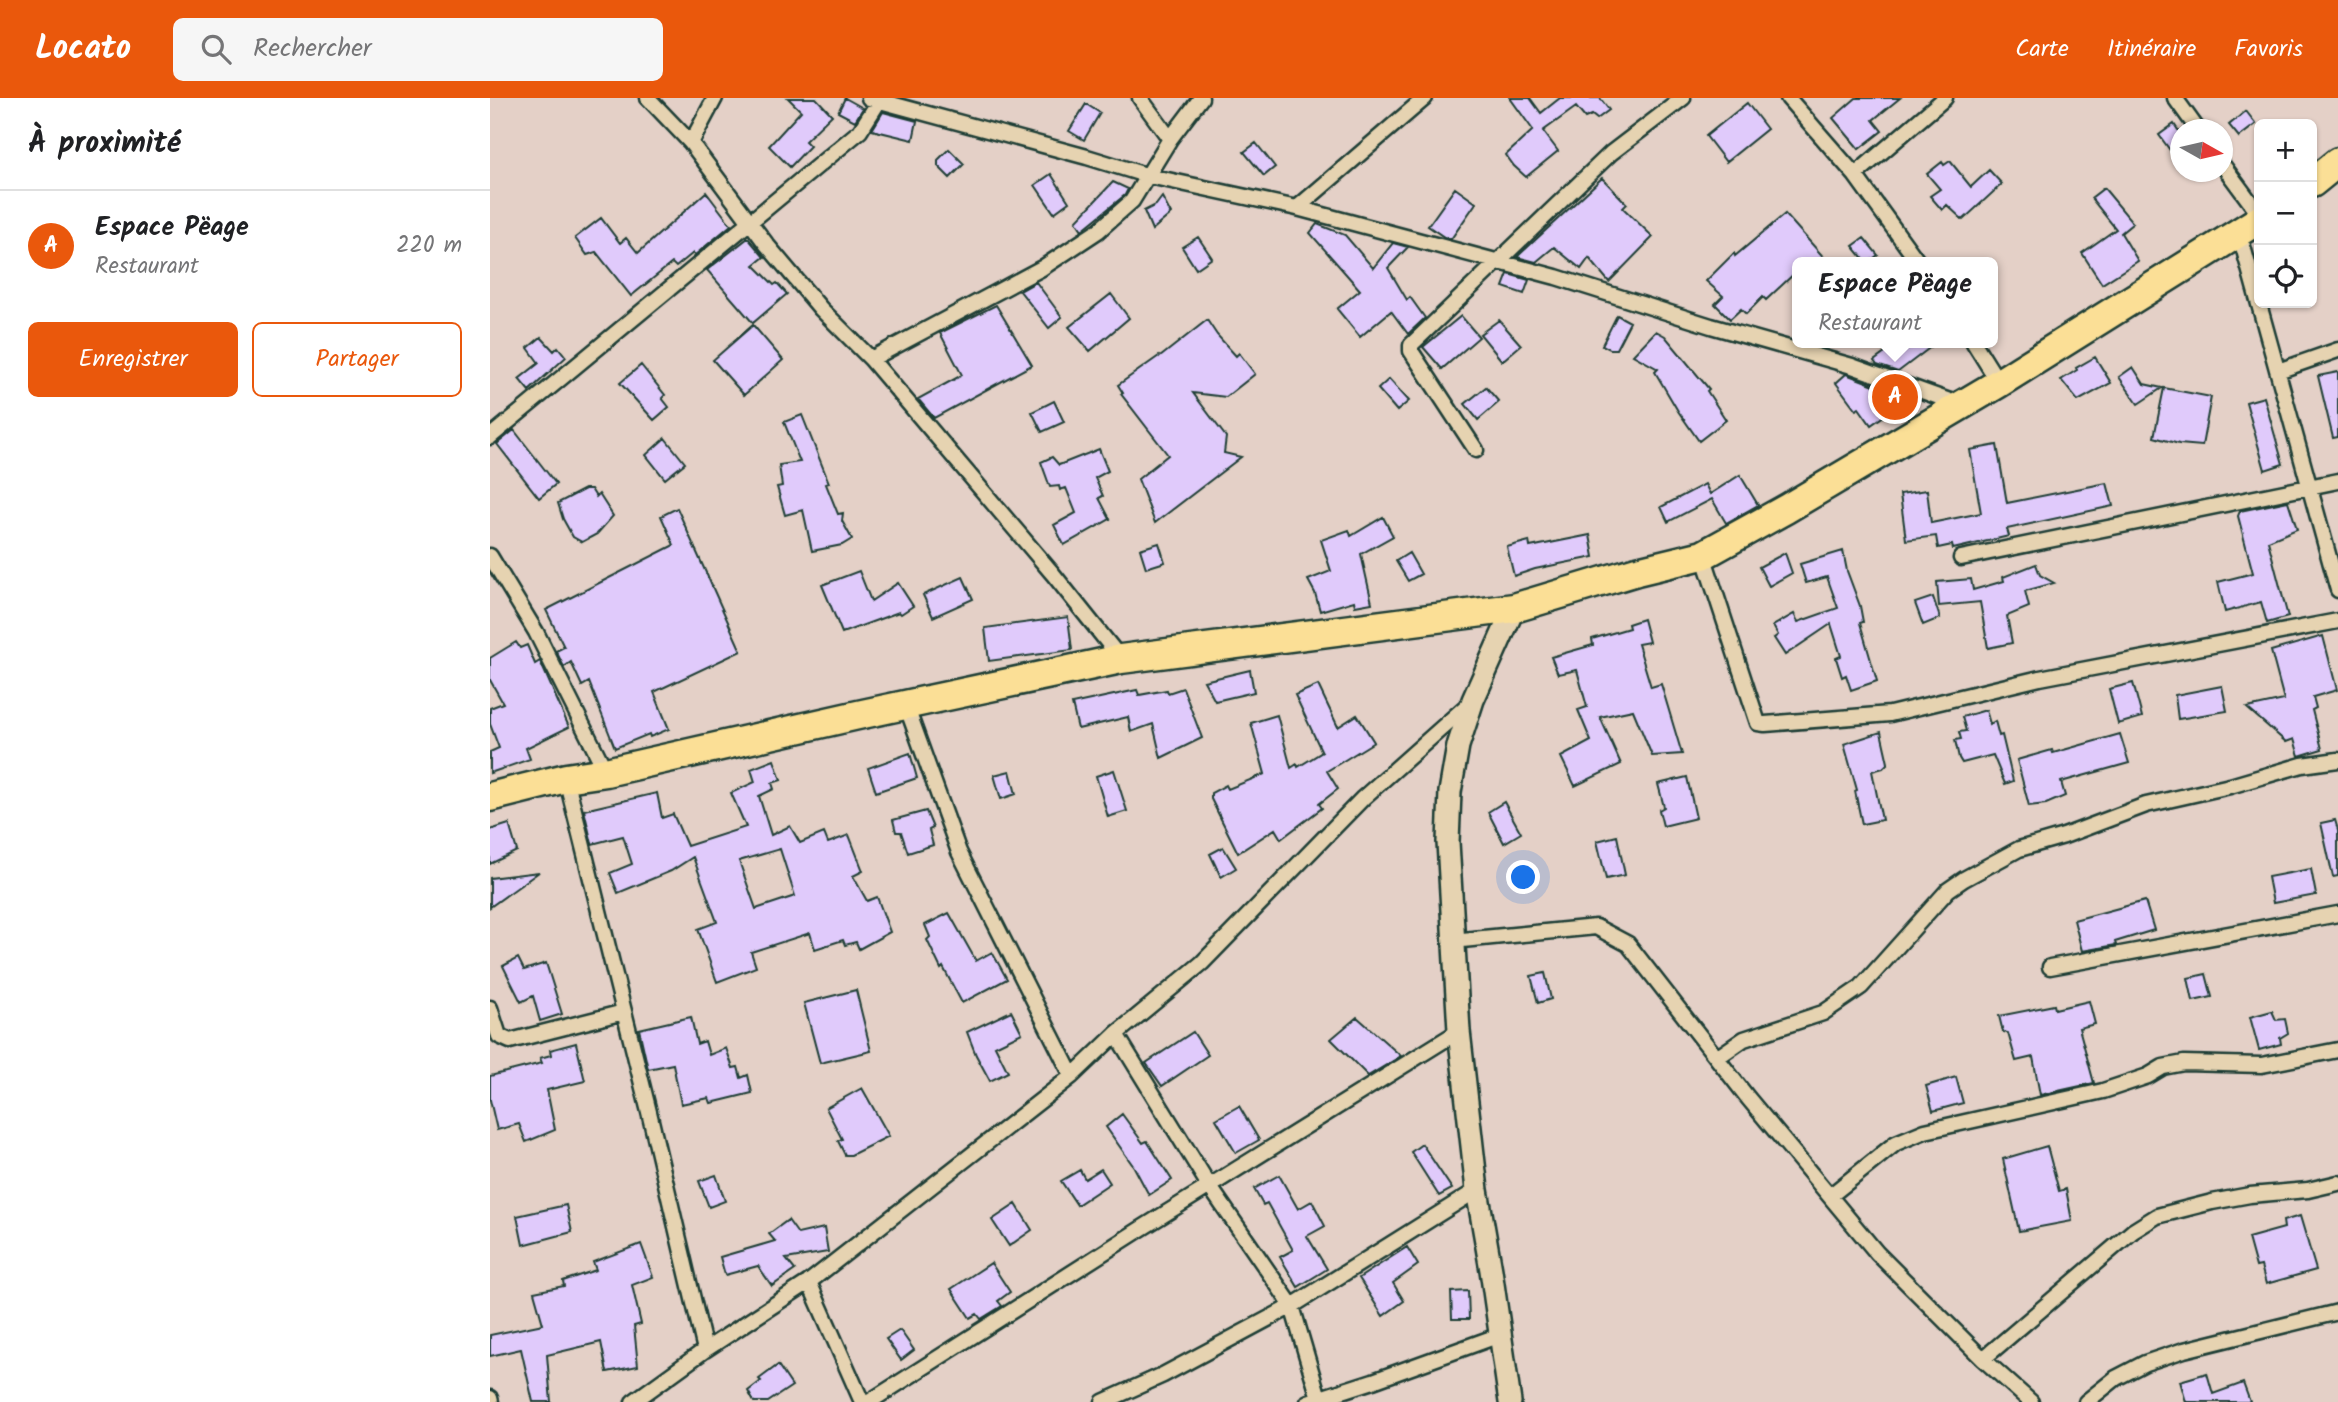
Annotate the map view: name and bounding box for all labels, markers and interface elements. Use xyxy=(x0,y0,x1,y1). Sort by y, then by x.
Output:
search box xyxy=(173,18,663,81)
text: Locato xyxy=(35,23,131,76)
text: Rechercher xyxy=(253,28,371,70)
icon: search xyxy=(197,30,235,68)
text: Carte xyxy=(2015,30,2069,69)
text: Itinéraire xyxy=(2107,30,2196,69)
text: Favoris xyxy=(2234,30,2303,69)
north arrow xyxy=(2170,119,2233,182)
map controls xyxy=(2254,119,2317,308)
button: + xyxy=(2254,119,2317,182)
text: À proximité xyxy=(28,120,181,168)
button: − xyxy=(2254,182,2317,245)
text: Espace Pëage xyxy=(95,207,249,249)
text: A xyxy=(44,228,58,264)
text: 220 m xyxy=(396,228,462,264)
button: locate xyxy=(2254,245,2317,308)
text: Restaurant xyxy=(95,249,199,285)
popup xyxy=(1792,257,1998,348)
text: Espace Pëage xyxy=(1818,264,1972,306)
text: Restaurant xyxy=(1818,306,1922,342)
button: Enregistrer xyxy=(28,322,238,397)
button: Partager xyxy=(252,322,462,397)
pin: A xyxy=(1872,371,1918,423)
your location xyxy=(1506,860,1540,894)

